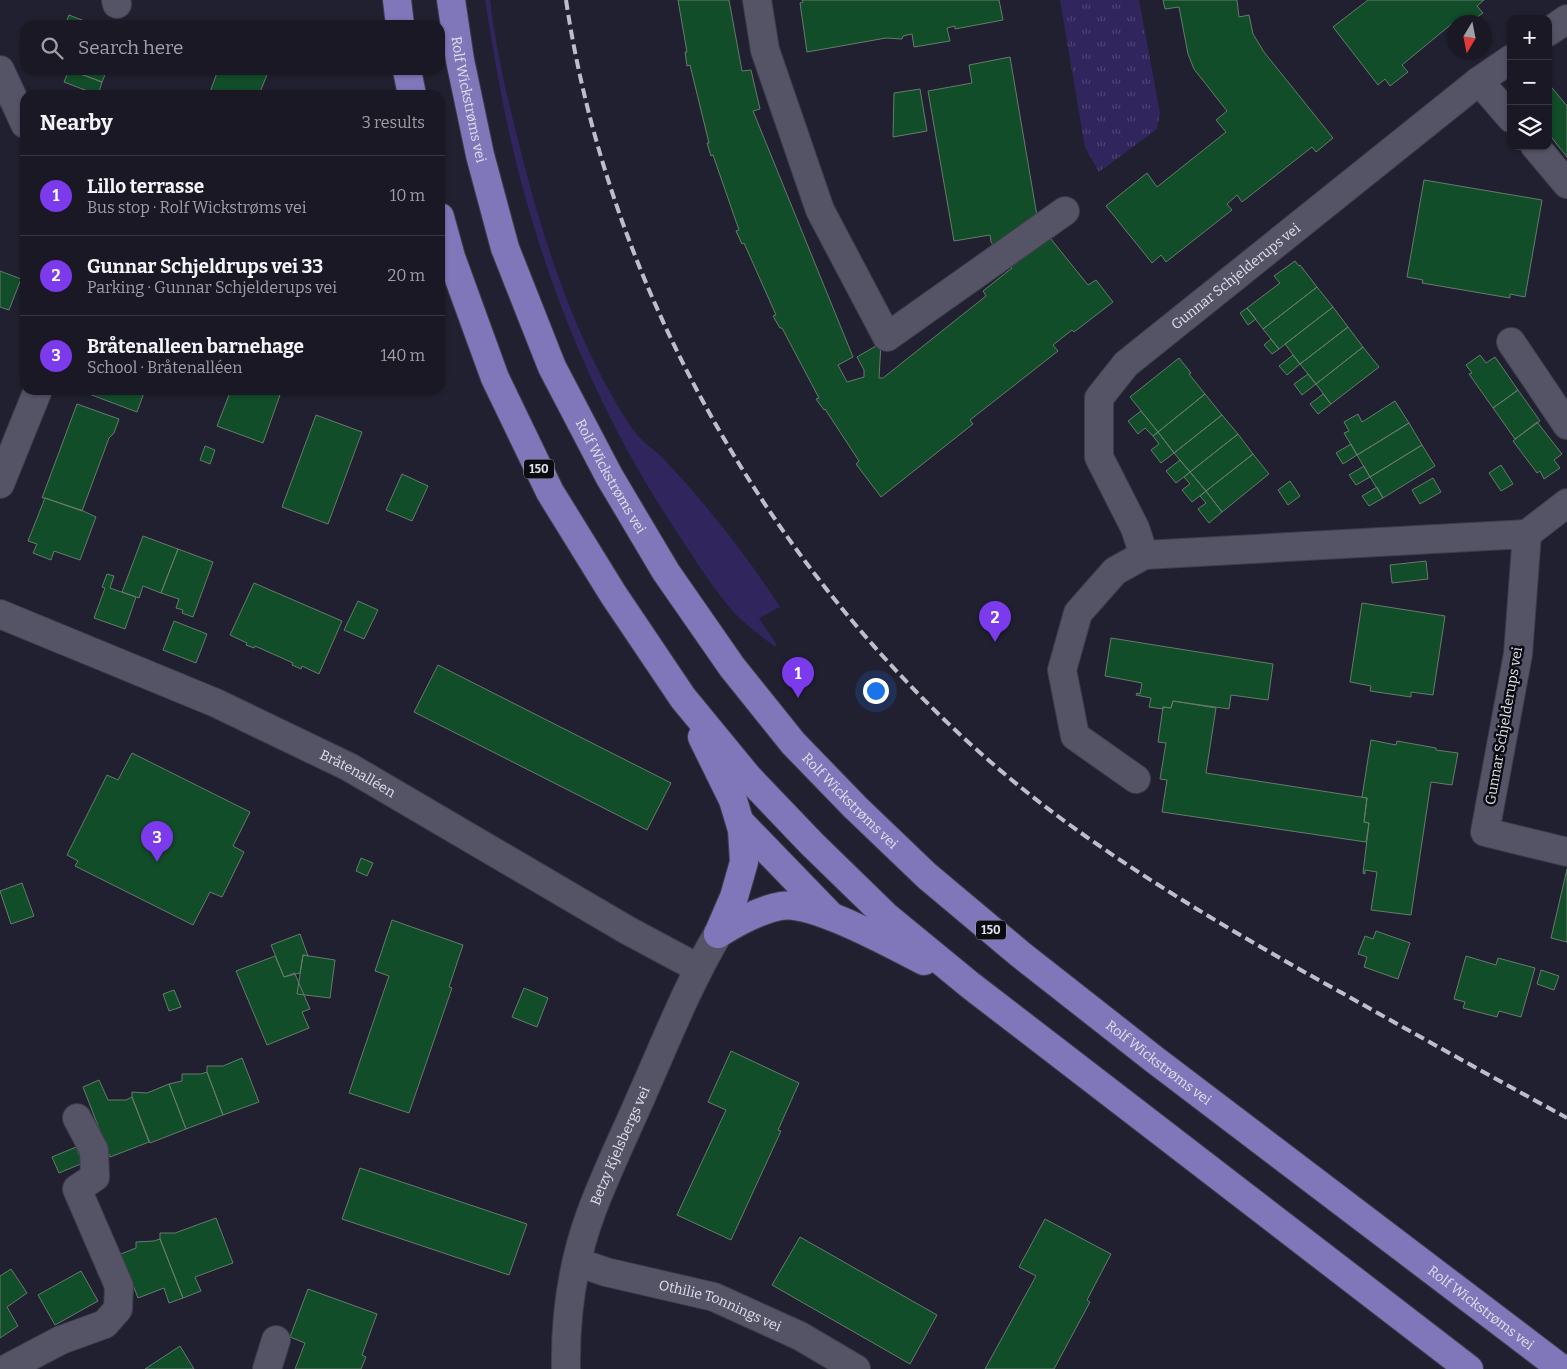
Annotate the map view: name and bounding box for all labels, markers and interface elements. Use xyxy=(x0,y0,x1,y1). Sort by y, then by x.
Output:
north arrow xyxy=(1447,15,1492,60)
map controls xyxy=(1507,15,1552,150)
button: + xyxy=(1507,15,1552,60)
search box xyxy=(20,20,445,75)
icon: search xyxy=(38,34,66,62)
street label: Rolf Wickstrøms vei xyxy=(448,35,490,165)
text: Search here xyxy=(78,36,183,59)
button: − xyxy=(1507,60,1552,105)
button: layers xyxy=(1507,105,1552,150)
text: Nearby xyxy=(40,110,113,136)
text: 3 results xyxy=(362,113,425,132)
text: Lillo terrasse xyxy=(87,175,204,198)
text: 1 xyxy=(53,186,59,205)
text: 10 m xyxy=(390,186,425,205)
text: Bus stop · Rolf Wickstrøms vei xyxy=(87,198,306,217)
street label: Gunnar Schjelderups vei xyxy=(1168,219,1303,333)
text: Gunnar Schjeldrups vei 33 xyxy=(87,255,323,278)
text: 2 xyxy=(51,266,61,285)
text: 20 m xyxy=(388,266,425,285)
text: Parking · Gunnar Schjelderups vei xyxy=(87,278,337,297)
text: Bråtenalleen barnehage xyxy=(87,335,304,358)
text: 3 xyxy=(51,346,61,365)
text: 140 m xyxy=(380,346,425,365)
text: School · Bråtenalléen xyxy=(87,358,242,377)
street label: Rolf Wickstrøms vei xyxy=(572,416,650,537)
road number: 150 xyxy=(524,459,554,478)
pin: 2 xyxy=(979,601,1011,642)
street label: Gunnar Schjelderups vei xyxy=(1482,646,1526,806)
pin: 1 xyxy=(782,657,814,698)
your location xyxy=(863,678,889,704)
street label: Bråtenalléen xyxy=(317,746,399,801)
street label: Rolf Wickstrøms vei xyxy=(799,749,902,852)
pin: 3 xyxy=(141,821,173,862)
road number: 150 xyxy=(976,920,1006,940)
street label: Rolf Wickstrøms vei xyxy=(1103,1016,1215,1108)
street label: Betzy Kjelsbergs vei xyxy=(586,1084,653,1208)
street label: Rolf Wickstrøms vei xyxy=(1425,1262,1537,1353)
street label: Othilie Tonnings vei xyxy=(657,1276,784,1335)

